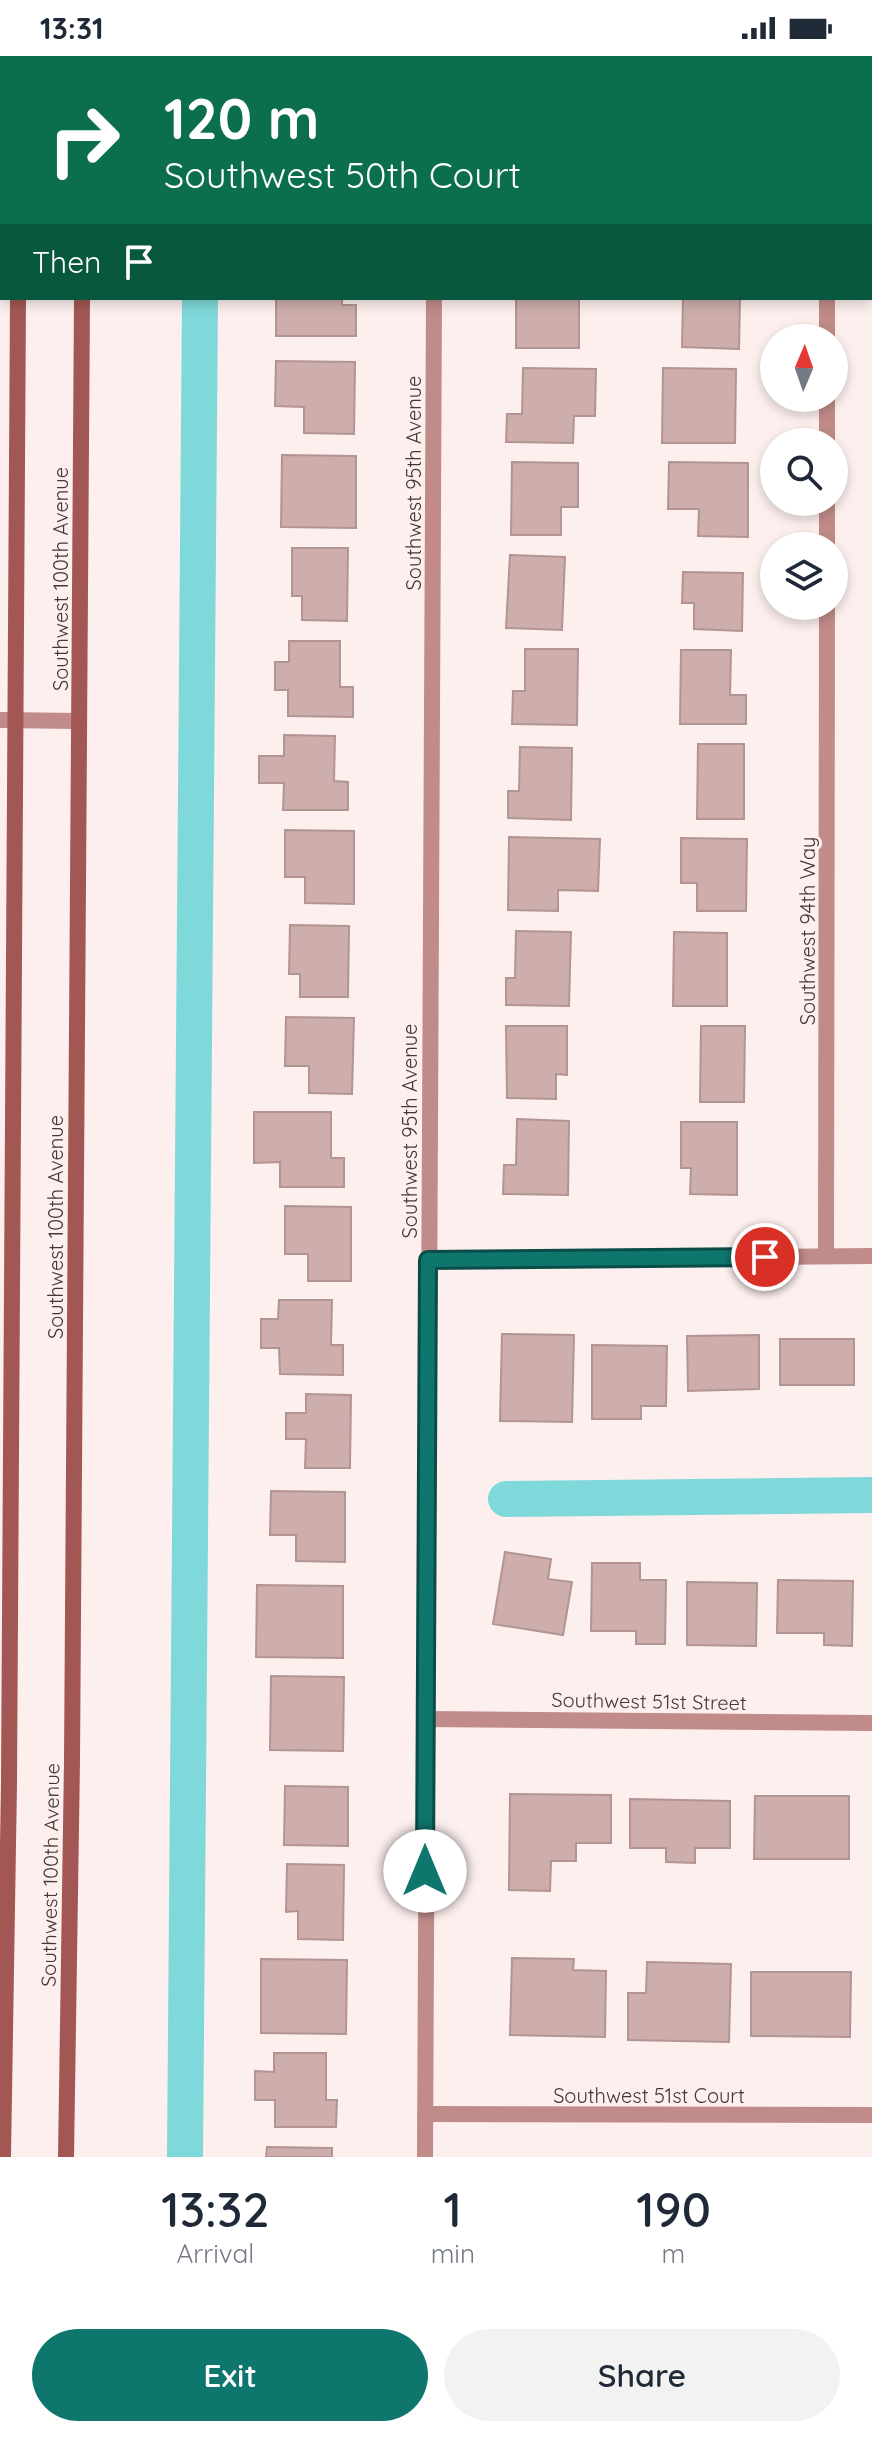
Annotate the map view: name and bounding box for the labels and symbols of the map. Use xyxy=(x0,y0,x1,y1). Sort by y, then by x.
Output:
north arrow xyxy=(760,324,848,412)
street label: Southwest 95th Avenue xyxy=(401,376,426,590)
street label: Southwest 100th Avenue xyxy=(48,467,73,691)
street label: Southwest 94th Way xyxy=(795,837,820,1025)
street label: Southwest 95th Avenue xyxy=(397,1024,422,1238)
street label: Southwest 100th Avenue xyxy=(43,1115,68,1339)
pin xyxy=(731,1223,799,1291)
street label: Southwest 51st Street xyxy=(551,1687,747,1715)
street label: Southwest 100th Avenue xyxy=(36,1763,64,1987)
position arrow xyxy=(383,1829,467,1913)
street label: Southwest 51st Court xyxy=(553,2083,745,2108)

